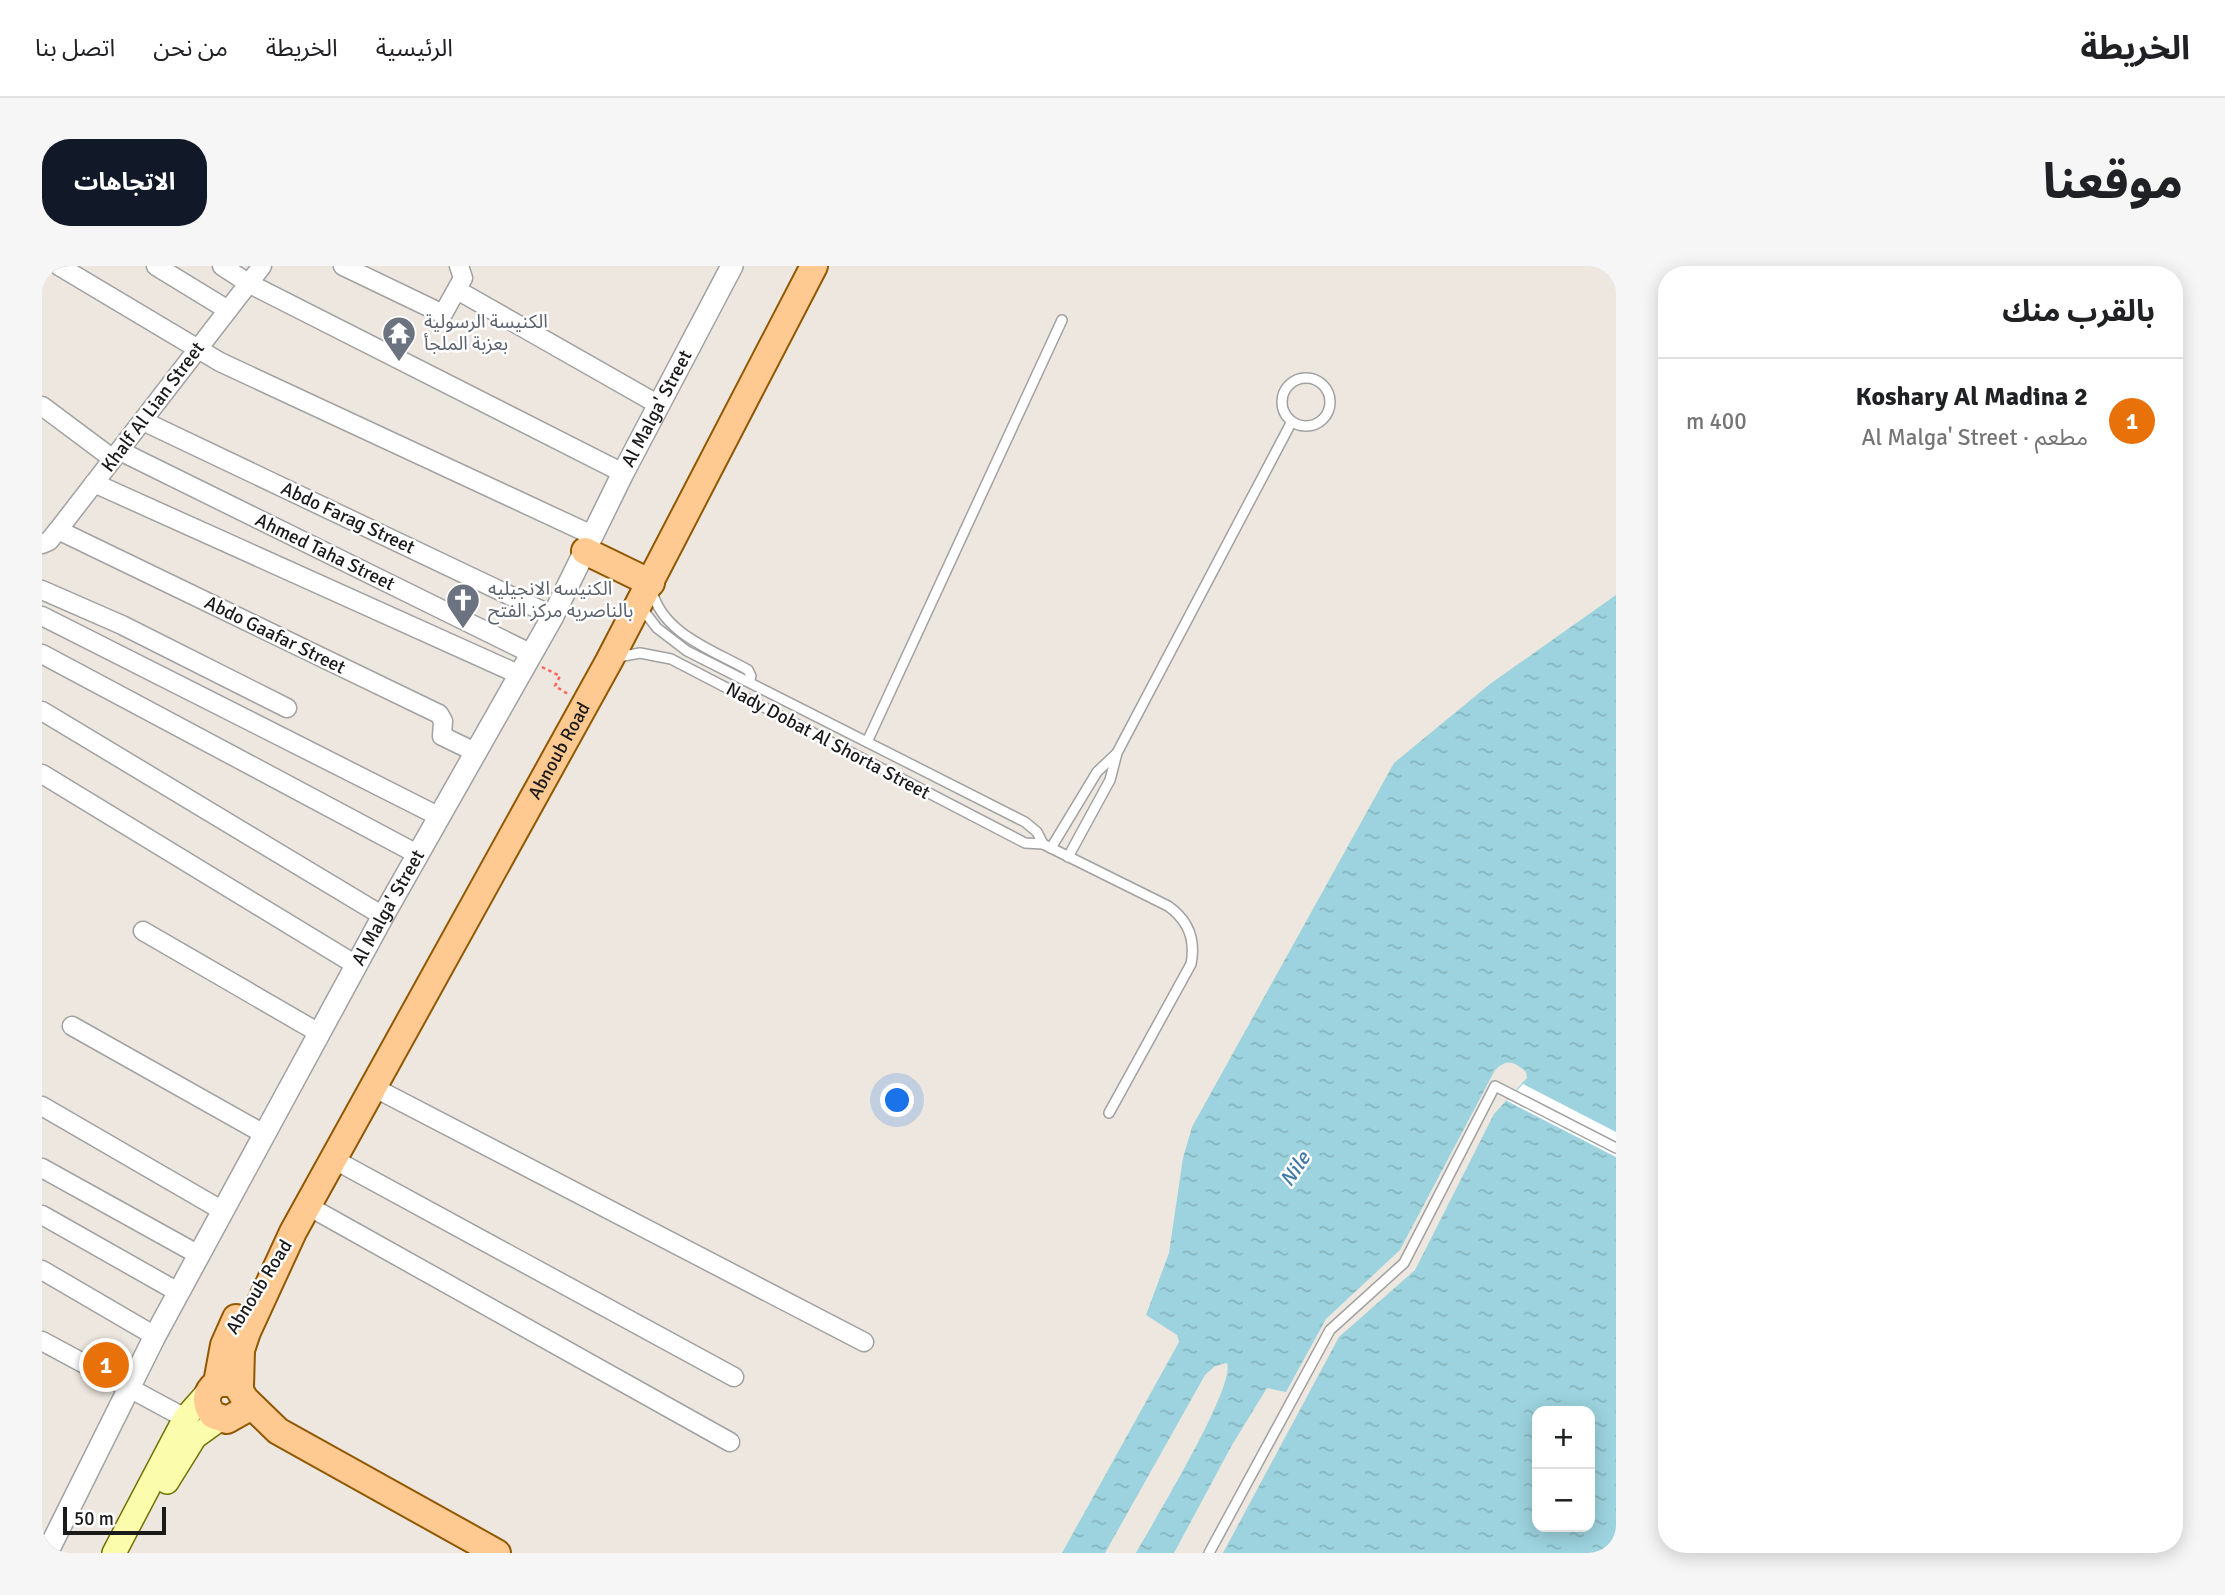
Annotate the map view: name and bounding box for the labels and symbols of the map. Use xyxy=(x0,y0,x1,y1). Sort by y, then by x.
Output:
place label: الكنيسة الرسولية بعزبة الملجأ xyxy=(424,310,548,356)
temple icon: الكنيسة الرسولية بعزبة الملجأ xyxy=(380,314,418,363)
street label: Khalf Al Lian Street xyxy=(96,337,210,477)
street label: Al Malga' Street xyxy=(616,346,698,471)
street label: Abdo Farag Street xyxy=(277,477,419,560)
street label: Ahmed Taha Street xyxy=(251,508,399,596)
place label: الكنيسه الانجيليه بالناصريه مركز الفتح xyxy=(488,577,633,625)
church icon: الكنيسه الانجيليه بالناصريه مركز الفتح xyxy=(444,581,482,630)
street label: Abdo Gaafar Street xyxy=(201,590,350,680)
street label: Nady Dobat Al Shorta Street xyxy=(722,677,934,805)
street label: Abnoub Road xyxy=(523,698,596,804)
street label: Al Malga' Street xyxy=(346,845,430,970)
your location xyxy=(880,1083,914,1117)
water label: Nile xyxy=(1274,1145,1317,1191)
street label: Abnoub Road xyxy=(220,1235,298,1339)
pin: 1 xyxy=(83,1339,129,1391)
scale bar xyxy=(63,1504,166,1536)

